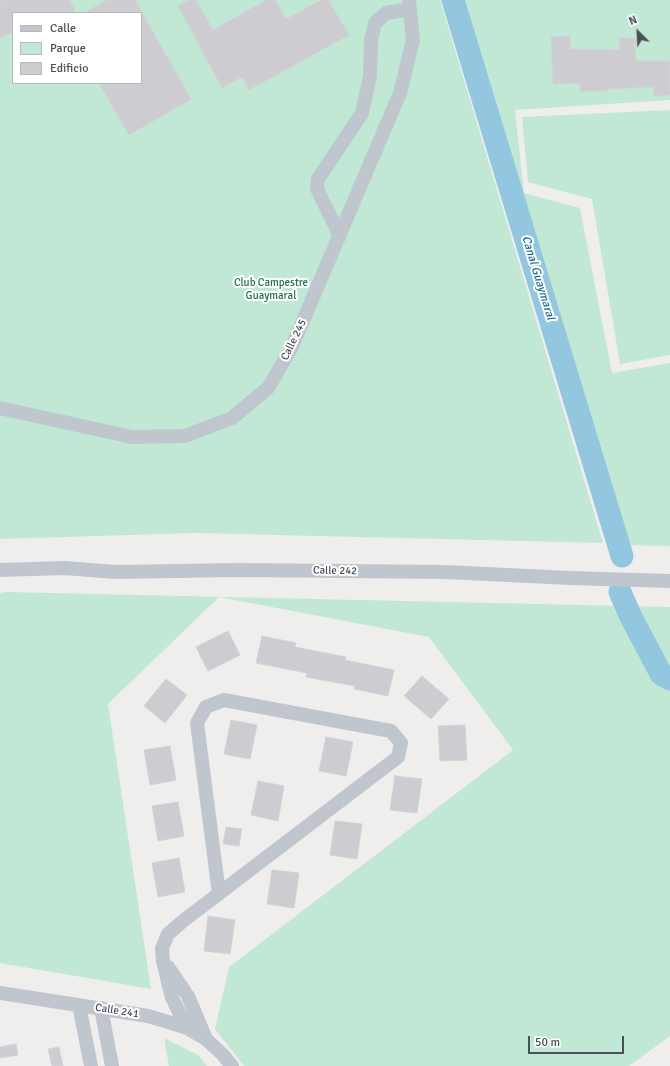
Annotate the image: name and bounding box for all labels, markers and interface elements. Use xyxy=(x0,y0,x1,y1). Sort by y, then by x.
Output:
legend xyxy=(12,12,142,84)
north arrow xyxy=(618,12,658,52)
text: N xyxy=(627,13,639,28)
text: Calle xyxy=(50,21,76,36)
text: Parque xyxy=(50,41,86,56)
text: Edificio xyxy=(50,61,88,76)
water label: Canal Guaymaral xyxy=(518,234,558,322)
park label: Club Campestre Guaymaral xyxy=(234,276,308,302)
street label: Calle 245 xyxy=(278,317,310,363)
street label: Calle 242 xyxy=(313,564,357,578)
street label: Calle 241 xyxy=(94,1001,140,1021)
scale bar xyxy=(530,1028,626,1054)
text: 50 m xyxy=(535,1035,560,1050)

